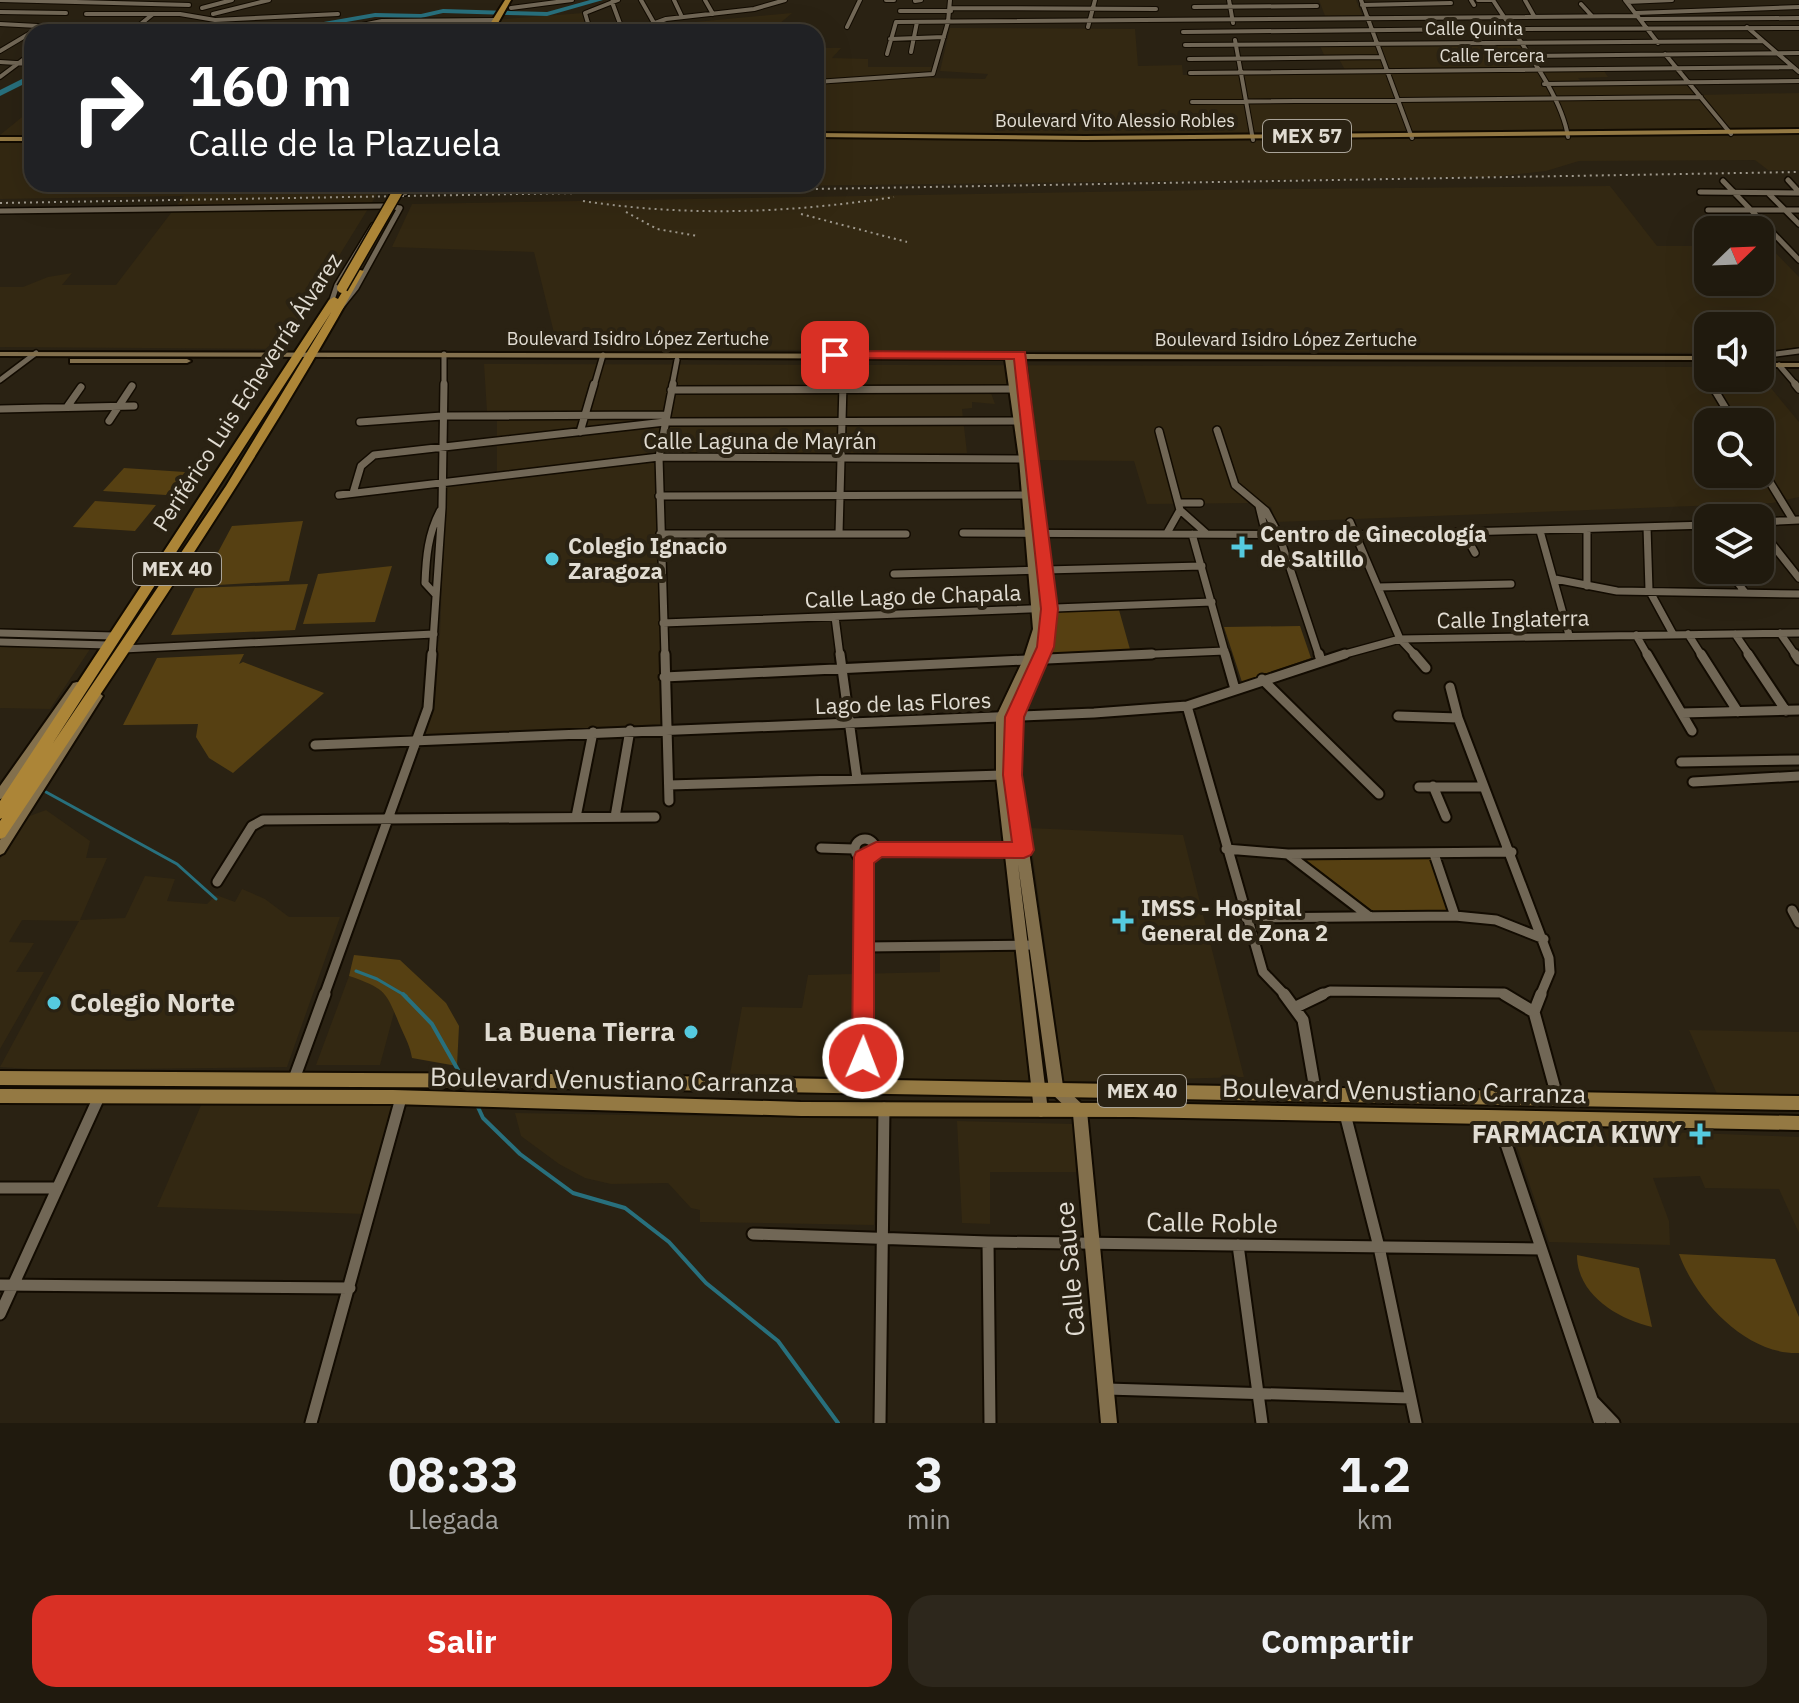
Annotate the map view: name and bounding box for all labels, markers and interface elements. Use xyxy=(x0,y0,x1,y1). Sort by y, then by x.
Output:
street label: Calle Quinta xyxy=(1425,17,1524,40)
street label: Calle Tercera xyxy=(1439,44,1545,67)
text: 160 m xyxy=(188,49,352,121)
icon: right xyxy=(56,56,160,160)
street label: Boulevard Vito Alessio Robles xyxy=(995,109,1235,132)
text: Calle de la Plazuela xyxy=(188,119,501,166)
road number: MEX 57 xyxy=(1263,120,1351,152)
north arrow xyxy=(1694,216,1774,296)
map controls xyxy=(1694,216,1774,584)
street label: Periférico Luis Echeverría Álvarez xyxy=(146,247,348,536)
button: sound xyxy=(1694,312,1774,392)
pin xyxy=(801,321,869,389)
street label: Boulevard Isidro López Zertuche xyxy=(507,327,769,350)
street label: Boulevard Isidro López Zertuche xyxy=(1155,328,1417,351)
icon: arrive xyxy=(813,333,857,377)
button: search xyxy=(1694,408,1774,488)
street label: Calle Laguna de Mayrán xyxy=(643,426,877,455)
button: layers xyxy=(1694,504,1774,584)
place label: Centro de Ginecología de Saltillo xyxy=(1260,519,1487,573)
place label: Colegio Ignacio Zaragoza xyxy=(568,531,727,585)
marker: Centro de Ginecología de Saltillo xyxy=(1231,536,1253,558)
marker: Colegio Ignacio Zaragoza xyxy=(543,550,561,568)
road number: MEX 40 xyxy=(133,553,221,585)
street label: Calle Lago de Chapala xyxy=(804,577,1022,614)
street label: Calle Inglaterra xyxy=(1436,603,1590,634)
street label: Lago de las Flores xyxy=(814,685,992,720)
place label: IMSS - Hospital General de Zona 2 xyxy=(1141,893,1328,947)
marker: IMSS - Hospital General de Zona 2 xyxy=(1112,910,1134,932)
place label: Colegio Norte xyxy=(70,985,235,1019)
marker: Colegio Norte xyxy=(45,994,63,1012)
place label: La Buena Tierra xyxy=(484,1014,675,1048)
position arrow xyxy=(821,1016,905,1100)
marker: La Buena Tierra xyxy=(682,1023,700,1041)
street label: Boulevard Venustiano Carranza xyxy=(430,1059,795,1099)
street label: Boulevard Venustiano Carranza xyxy=(1222,1070,1587,1110)
road number: MEX 40 xyxy=(1098,1075,1186,1107)
place label: FARMACIA KIWY xyxy=(1472,1116,1682,1150)
marker: FARMACIA KIWY xyxy=(1689,1123,1711,1145)
street label: Calle Sauce xyxy=(1046,1200,1092,1338)
street label: Calle Roble xyxy=(1146,1204,1278,1240)
text: 08:33 xyxy=(388,1443,519,1505)
text: 3 xyxy=(914,1443,943,1505)
text: 1.2 xyxy=(1339,1443,1411,1505)
text: Llegada xyxy=(408,1502,499,1536)
text: min xyxy=(907,1502,951,1536)
text: km xyxy=(1357,1502,1393,1536)
button: Salir xyxy=(32,1595,892,1687)
button: Compartir xyxy=(908,1595,1767,1687)

